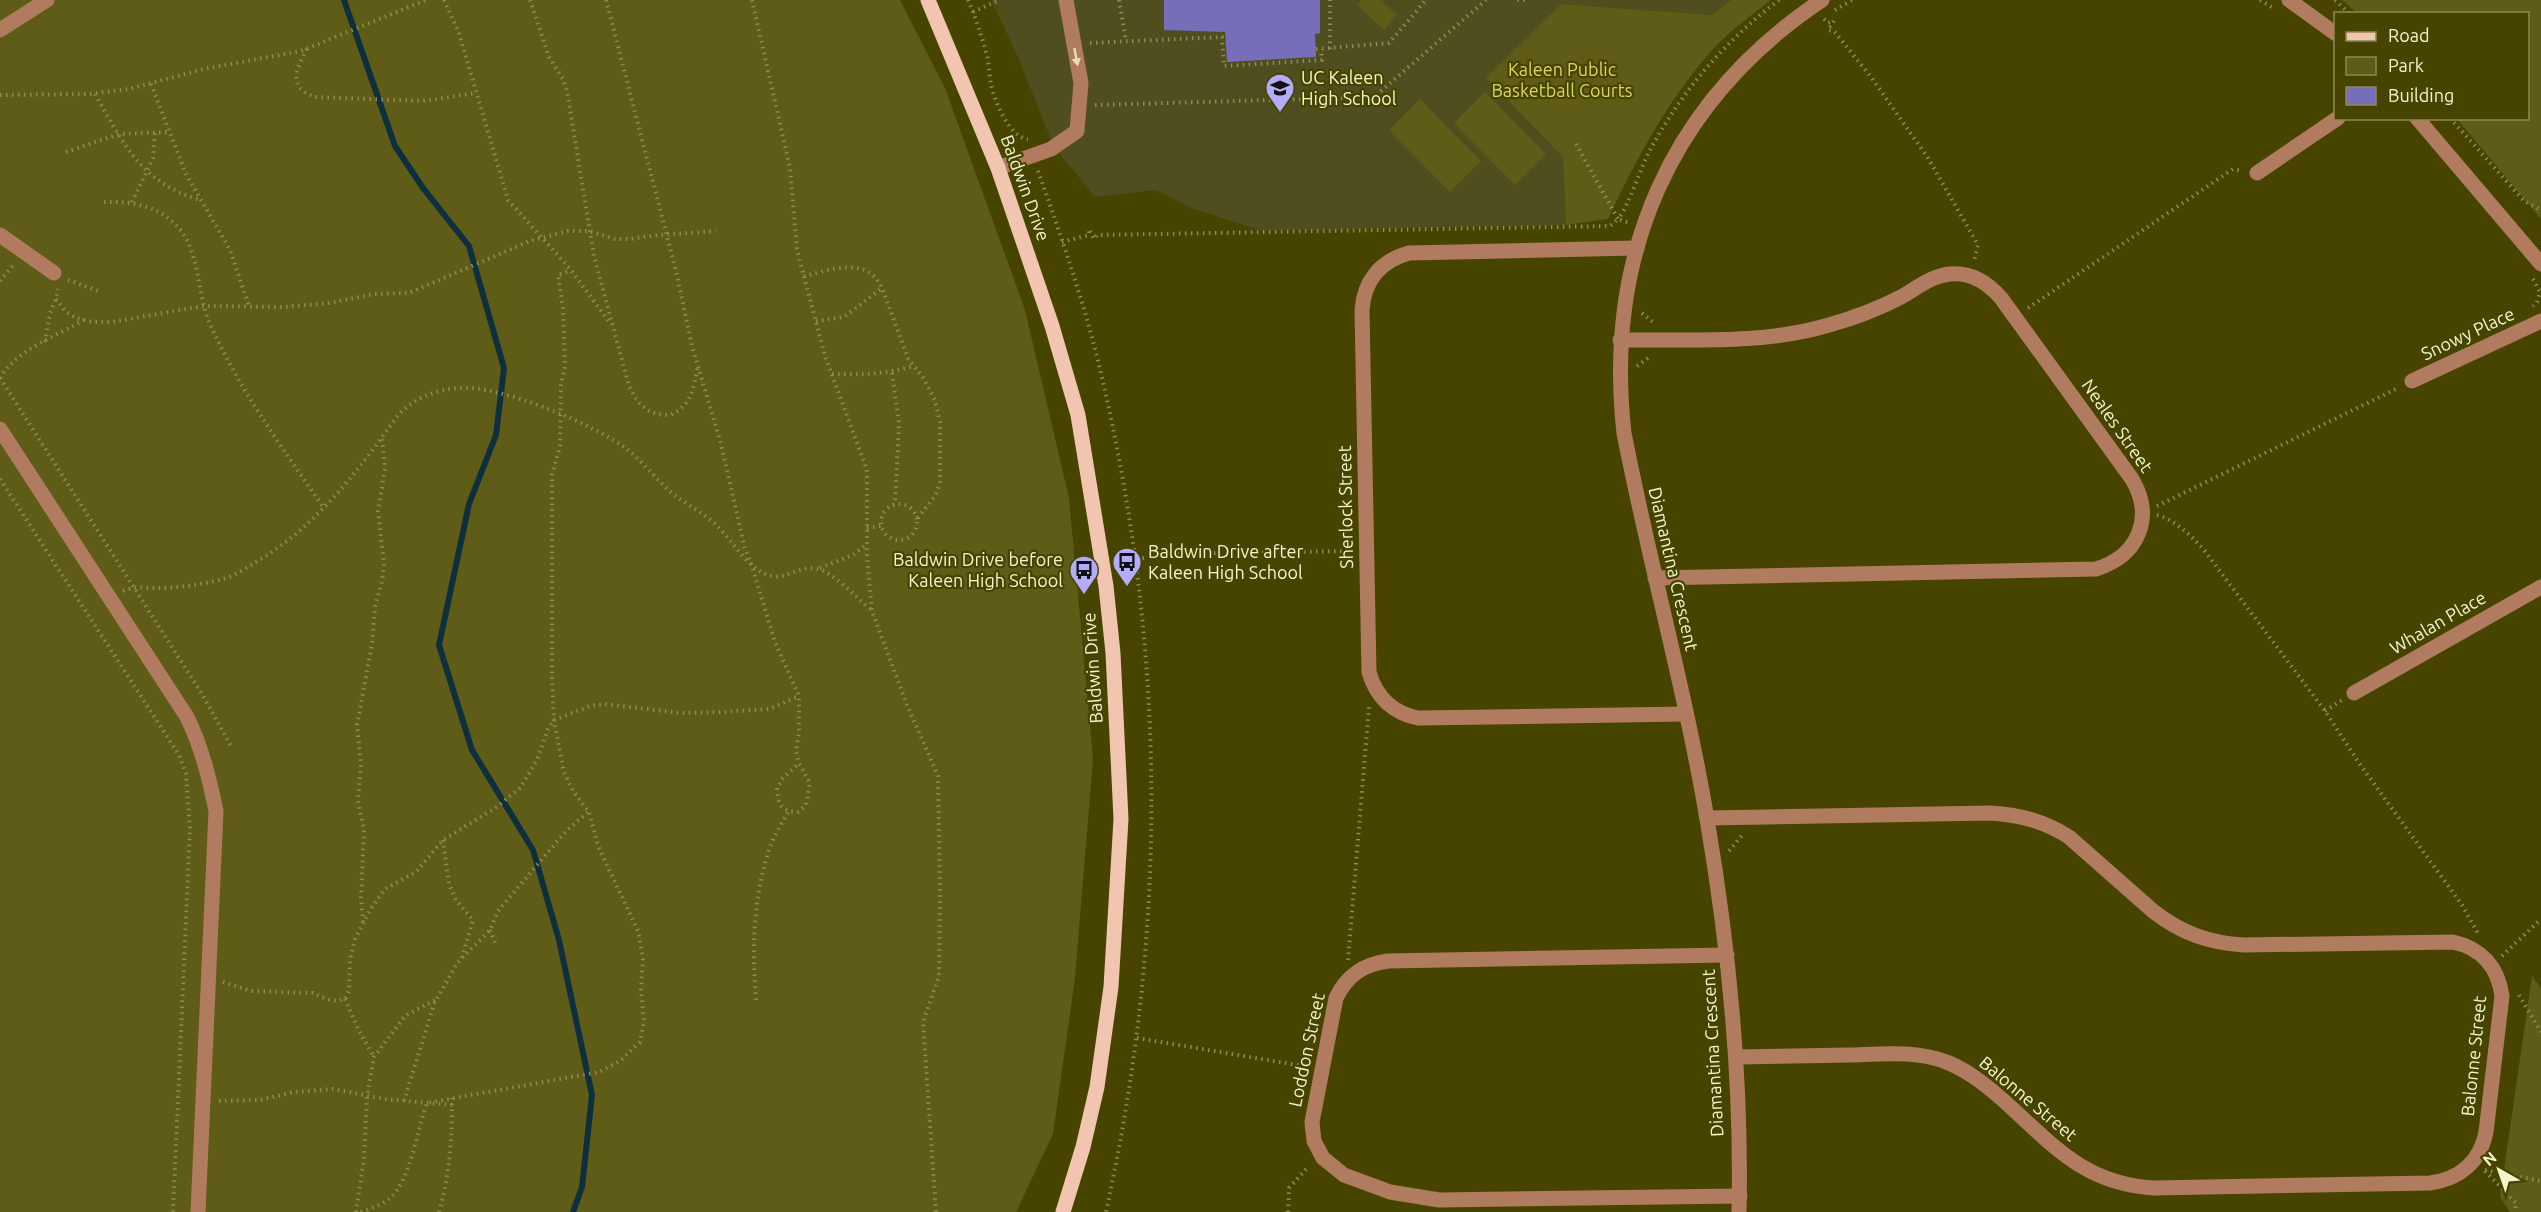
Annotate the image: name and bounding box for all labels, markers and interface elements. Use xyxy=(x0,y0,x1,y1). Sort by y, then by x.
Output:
legend xyxy=(2334,12,2529,120)
text: Road xyxy=(2388,25,2430,45)
one-way arrow xyxy=(1072,48,1081,67)
text: Park xyxy=(2388,55,2424,75)
park label: Kaleen Public Basketball Courts xyxy=(1491,59,1633,100)
place label: UC Kaleen High School xyxy=(1301,67,1397,108)
school or university icon: UC Kaleen High School xyxy=(1264,72,1296,114)
text: Building xyxy=(2388,85,2454,105)
street label: Baldwin Drive xyxy=(998,132,1054,243)
street label: Snowy Place xyxy=(2418,303,2517,363)
street label: Neales Street xyxy=(2078,375,2157,476)
street label: Sherlock Street xyxy=(1334,445,1356,569)
street label: Diamantina Crescent xyxy=(1645,485,1703,653)
place label: Baldwin Drive after Kaleen High School xyxy=(1148,541,1303,582)
bus stop icon: Baldwin Drive after Kaleen High School xyxy=(1111,546,1143,588)
place label: Baldwin Drive before Kaleen High School xyxy=(893,549,1063,590)
bus stop icon: Baldwin Drive before Kaleen High School xyxy=(1068,554,1100,596)
street label: Whalan Place xyxy=(2386,587,2489,658)
street label: Baldwin Drive xyxy=(1078,612,1106,724)
street label: Diamantina Crescent xyxy=(1698,969,1726,1137)
street label: Loddon Street xyxy=(1284,991,1328,1109)
street label: Balonne Street xyxy=(2457,995,2489,1117)
street label: Balonne Street xyxy=(1976,1052,2081,1145)
north arrow xyxy=(2469,1140,2529,1200)
text: N xyxy=(2479,1148,2500,1169)

